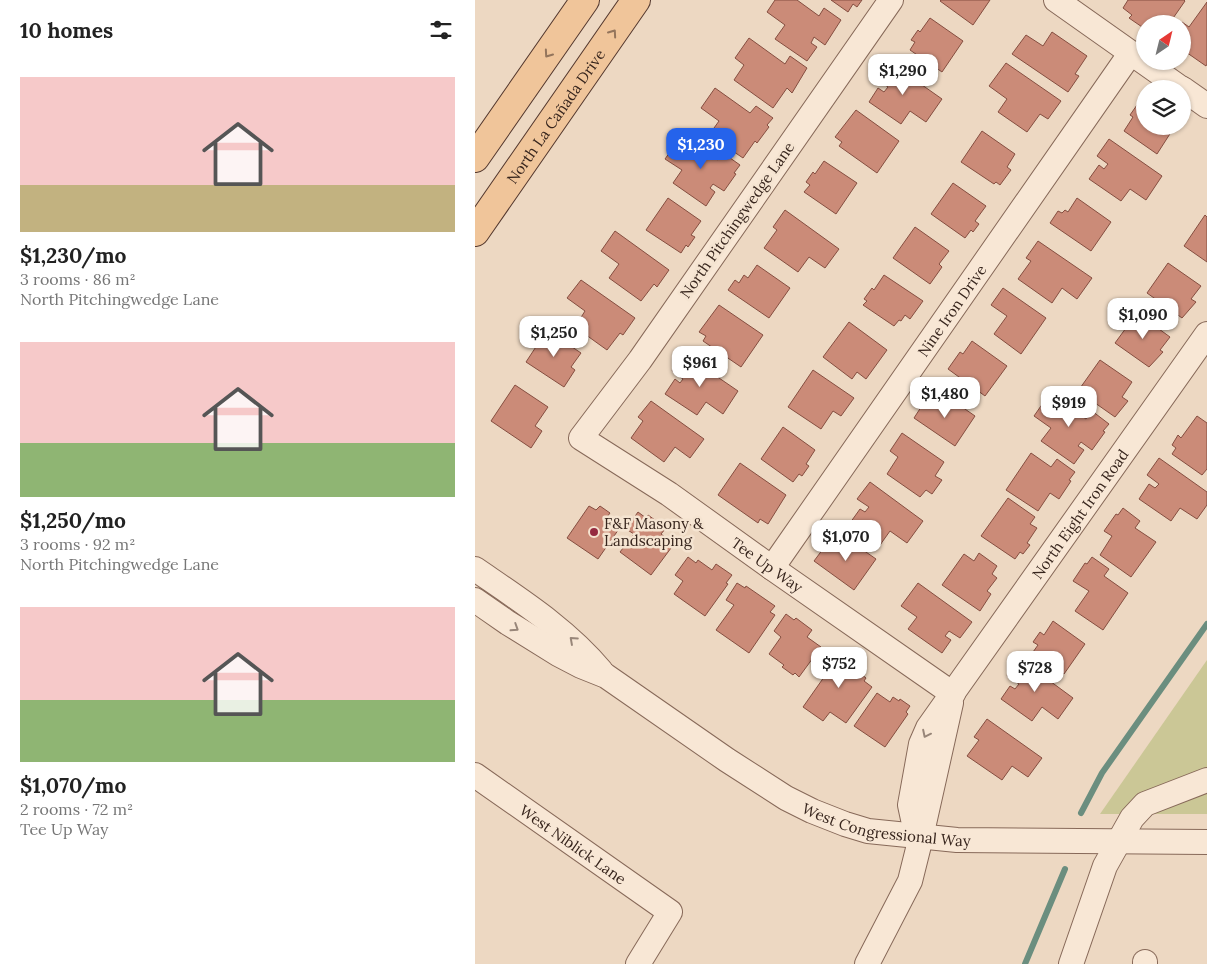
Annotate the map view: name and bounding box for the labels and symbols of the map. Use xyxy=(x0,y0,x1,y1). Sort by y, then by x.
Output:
north arrow xyxy=(1136,15,1191,70)
one-way arrow xyxy=(607,30,616,39)
street label: North La Cañada Drive xyxy=(502,45,609,187)
one-way arrow xyxy=(545,49,554,58)
pin: $1,290 xyxy=(862,54,944,96)
pin: $1,230 xyxy=(660,128,742,170)
street label: North Pitchingwedge Lane xyxy=(676,138,798,302)
street label: Nine Iron Drive xyxy=(913,261,990,360)
pin: $1,090 xyxy=(1102,298,1184,340)
pin: $1,250 xyxy=(513,316,595,358)
pin: $961 xyxy=(670,346,730,388)
pin: $1,480 xyxy=(904,376,986,419)
pin: $919 xyxy=(1039,386,1099,428)
street label: North Eight Iron Road xyxy=(1027,445,1132,582)
place label: F&F Masony & Landscaping xyxy=(604,514,704,550)
pin: $1,070 xyxy=(805,520,887,562)
marker: F&F Masony & Landscaping xyxy=(588,526,600,538)
street label: Tee Up Way xyxy=(728,533,807,596)
one-way arrow xyxy=(510,621,519,631)
one-way arrow xyxy=(569,637,578,646)
pin: $752 xyxy=(809,646,869,689)
pin: $728 xyxy=(1005,650,1065,693)
one-way arrow xyxy=(921,729,932,738)
street label: West Congressional Way xyxy=(799,798,971,850)
street label: West Niblick Lane xyxy=(516,800,630,888)

